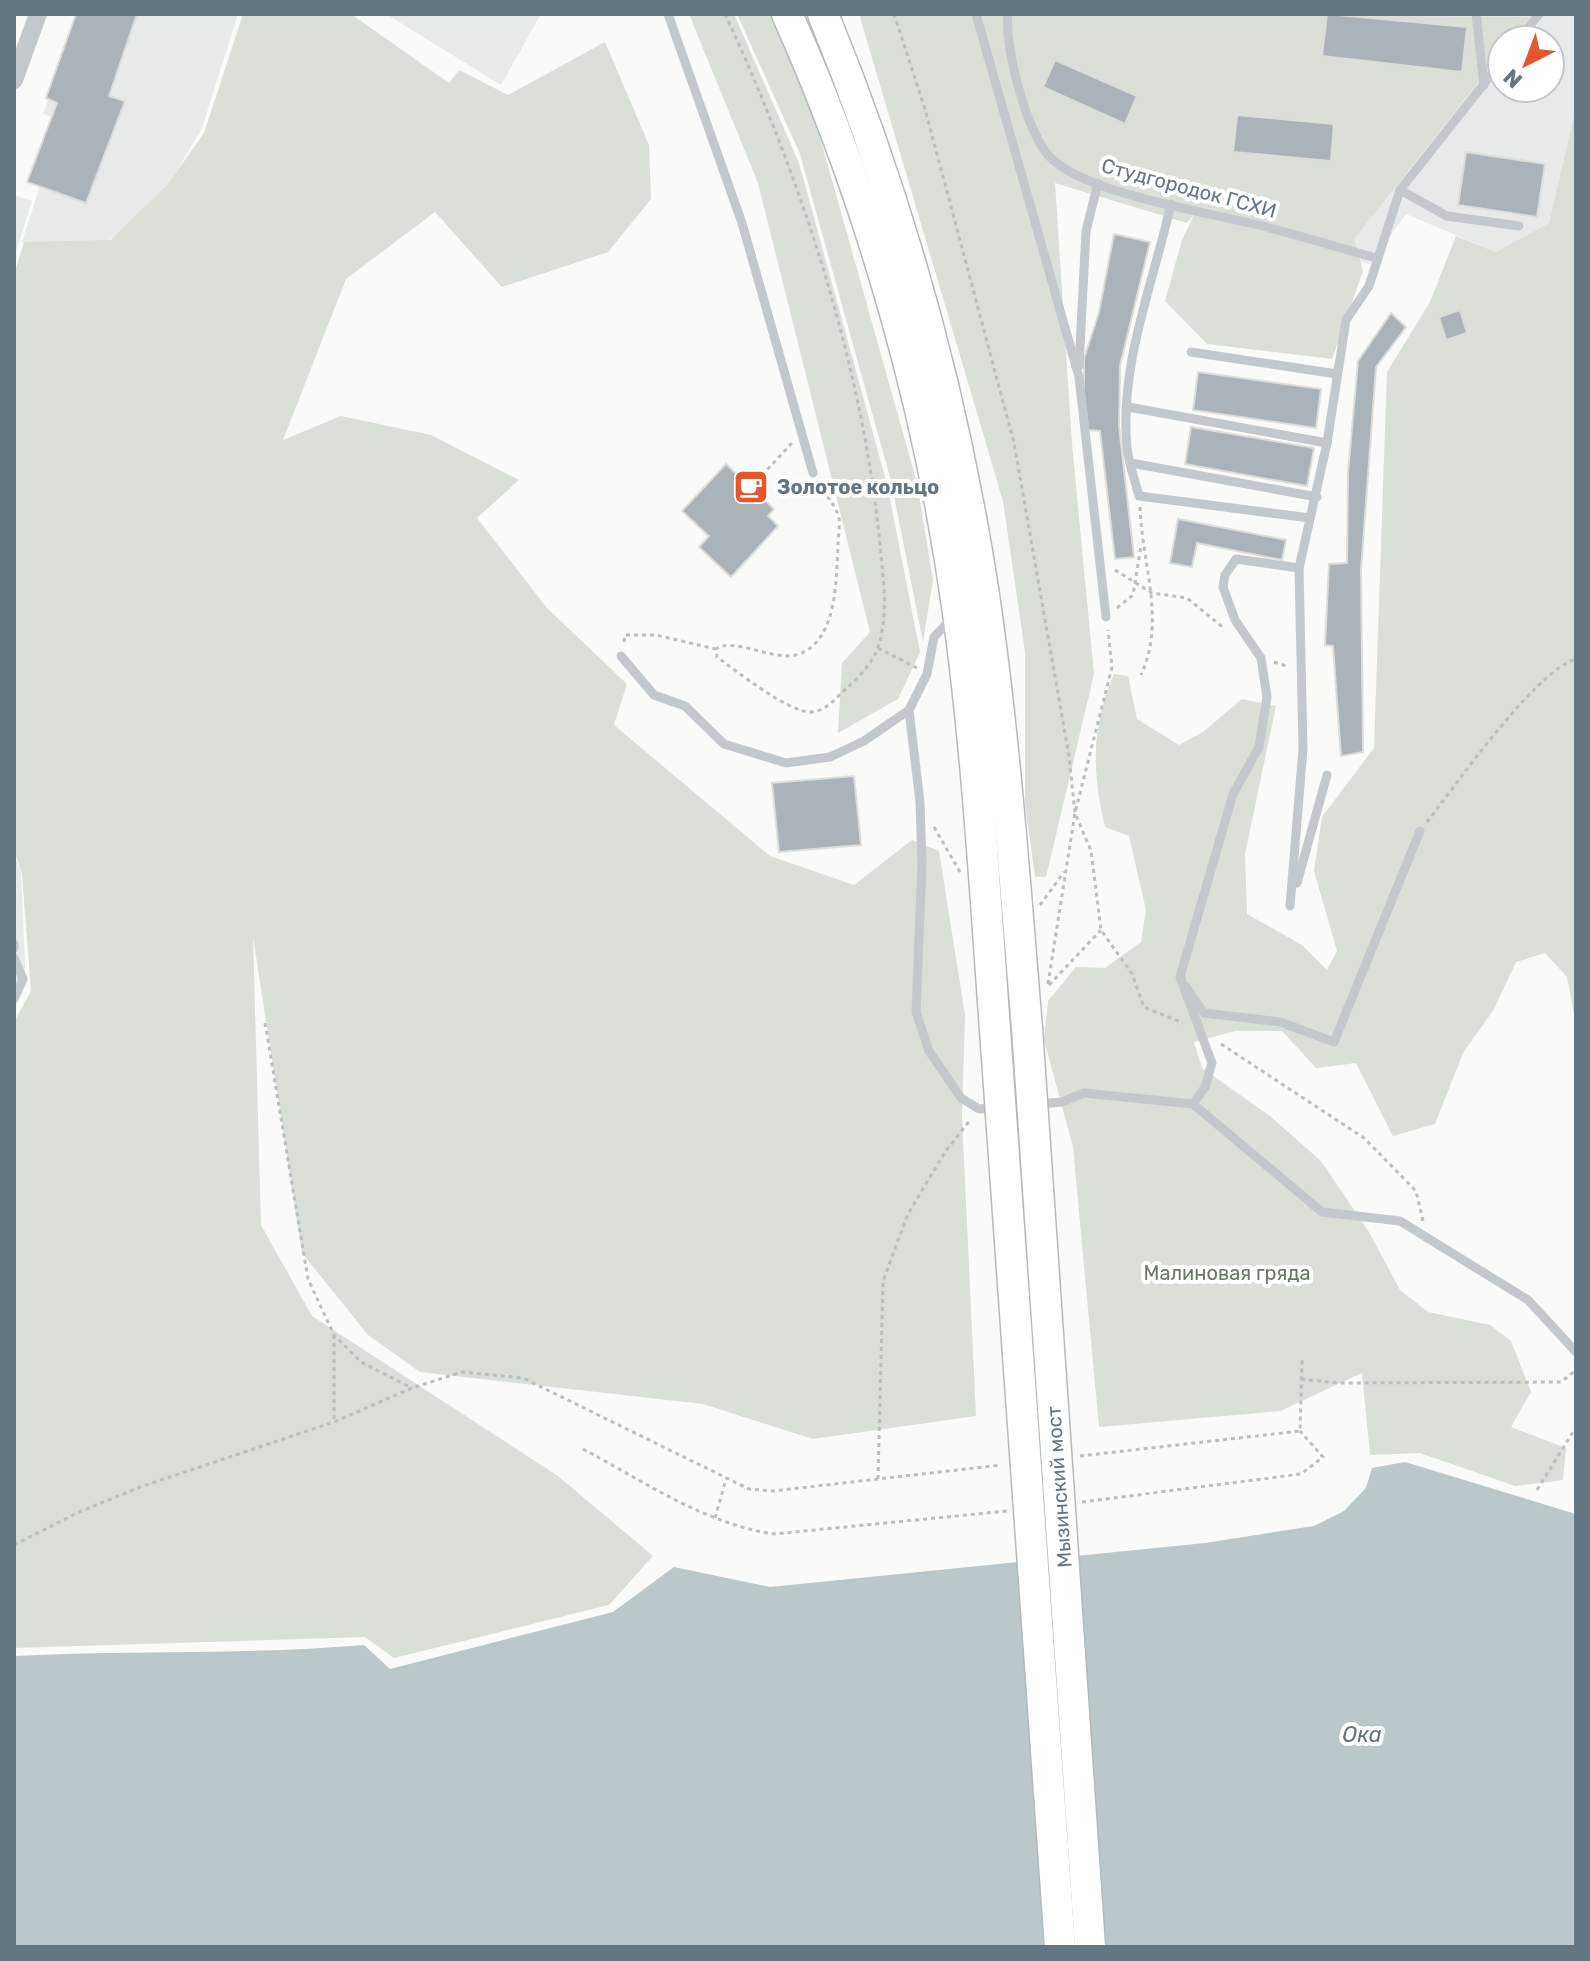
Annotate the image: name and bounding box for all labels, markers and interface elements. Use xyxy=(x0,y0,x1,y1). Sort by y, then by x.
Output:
north arrow xyxy=(1486,24,1566,104)
text: N xyxy=(1498,63,1528,94)
street label: Студгородок ГСХИ xyxy=(1099,153,1279,223)
cafe icon: Золотое кольцо xyxy=(732,468,770,506)
place label: Золотое кольцо xyxy=(777,475,939,499)
park label: Малиновая гряда xyxy=(1144,1261,1310,1285)
street label: Мызинский мост xyxy=(1041,1405,1077,1569)
water label: Ока xyxy=(1342,1721,1382,1748)

